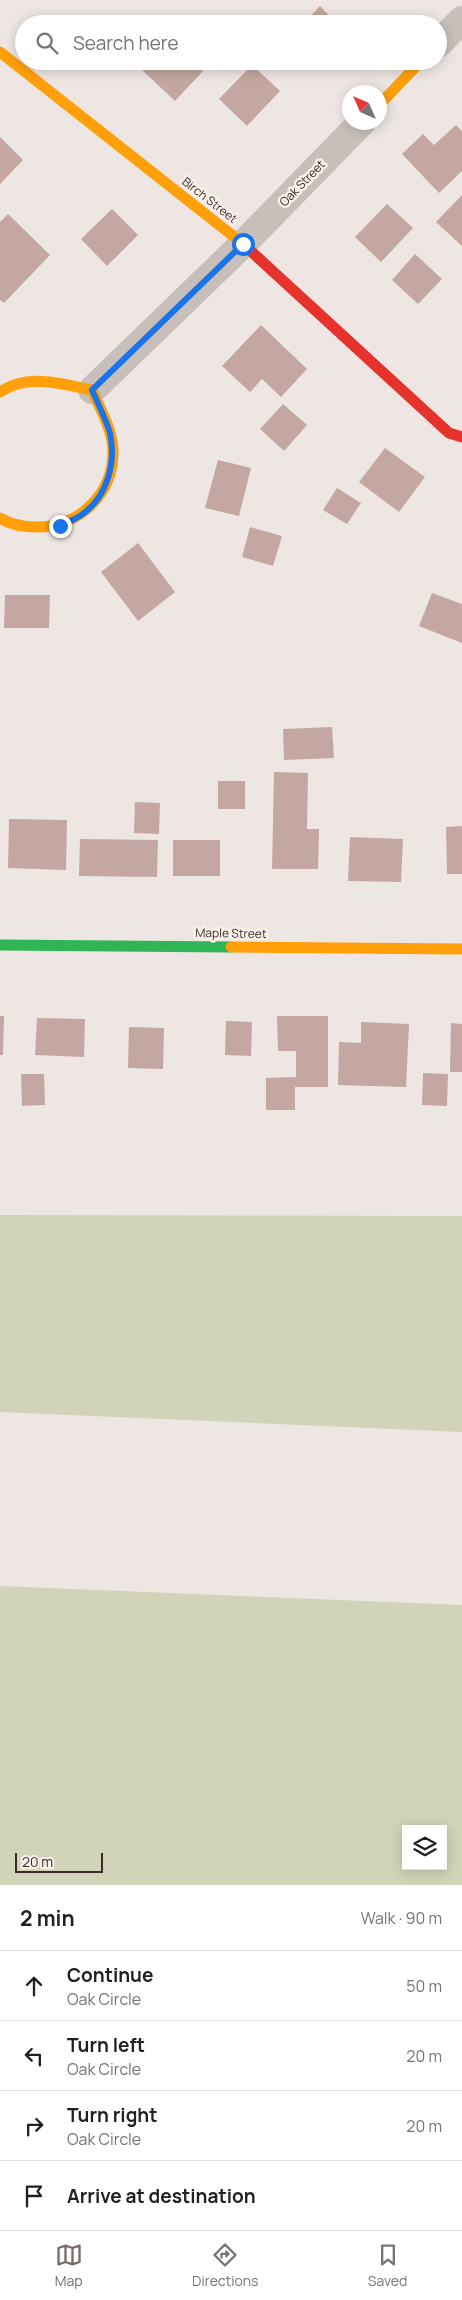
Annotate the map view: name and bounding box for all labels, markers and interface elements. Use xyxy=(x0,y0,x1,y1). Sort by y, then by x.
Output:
search box xyxy=(15,15,447,70)
icon: search xyxy=(33,29,61,57)
text: Search here xyxy=(73,30,179,56)
north arrow xyxy=(342,85,387,130)
street label: Oak Street xyxy=(275,156,329,210)
street label: Birch Street xyxy=(179,173,241,227)
route start xyxy=(232,233,255,256)
route end xyxy=(49,515,72,538)
street label: Maple Street xyxy=(195,924,267,942)
map controls xyxy=(402,1825,447,1870)
button: layers xyxy=(402,1825,447,1870)
scale bar xyxy=(15,1850,102,1873)
text: 20 m xyxy=(22,1852,53,1871)
text: 2 min xyxy=(20,1904,75,1932)
text: Walk · 90 m xyxy=(361,1907,442,1929)
text: Continue xyxy=(67,1962,153,1988)
icon: ahead xyxy=(20,1972,48,2000)
text: 50 m xyxy=(406,1975,442,1997)
text: Oak Circle xyxy=(67,1988,141,2010)
text: Turn left xyxy=(67,2032,145,2058)
icon: left xyxy=(20,2042,48,2070)
text: 20 m xyxy=(406,2045,442,2067)
text: Oak Circle xyxy=(67,2058,141,2080)
text: Turn right xyxy=(67,2102,157,2128)
icon: right xyxy=(20,2112,48,2140)
text: 20 m xyxy=(406,2115,442,2137)
text: Oak Circle xyxy=(67,2128,141,2150)
icon: arrive xyxy=(20,2182,48,2210)
text: Arrive at destination xyxy=(67,2183,256,2209)
tab: Map xyxy=(55,2241,83,2290)
tab: Directions xyxy=(192,2241,258,2290)
tab: Saved xyxy=(368,2241,407,2290)

